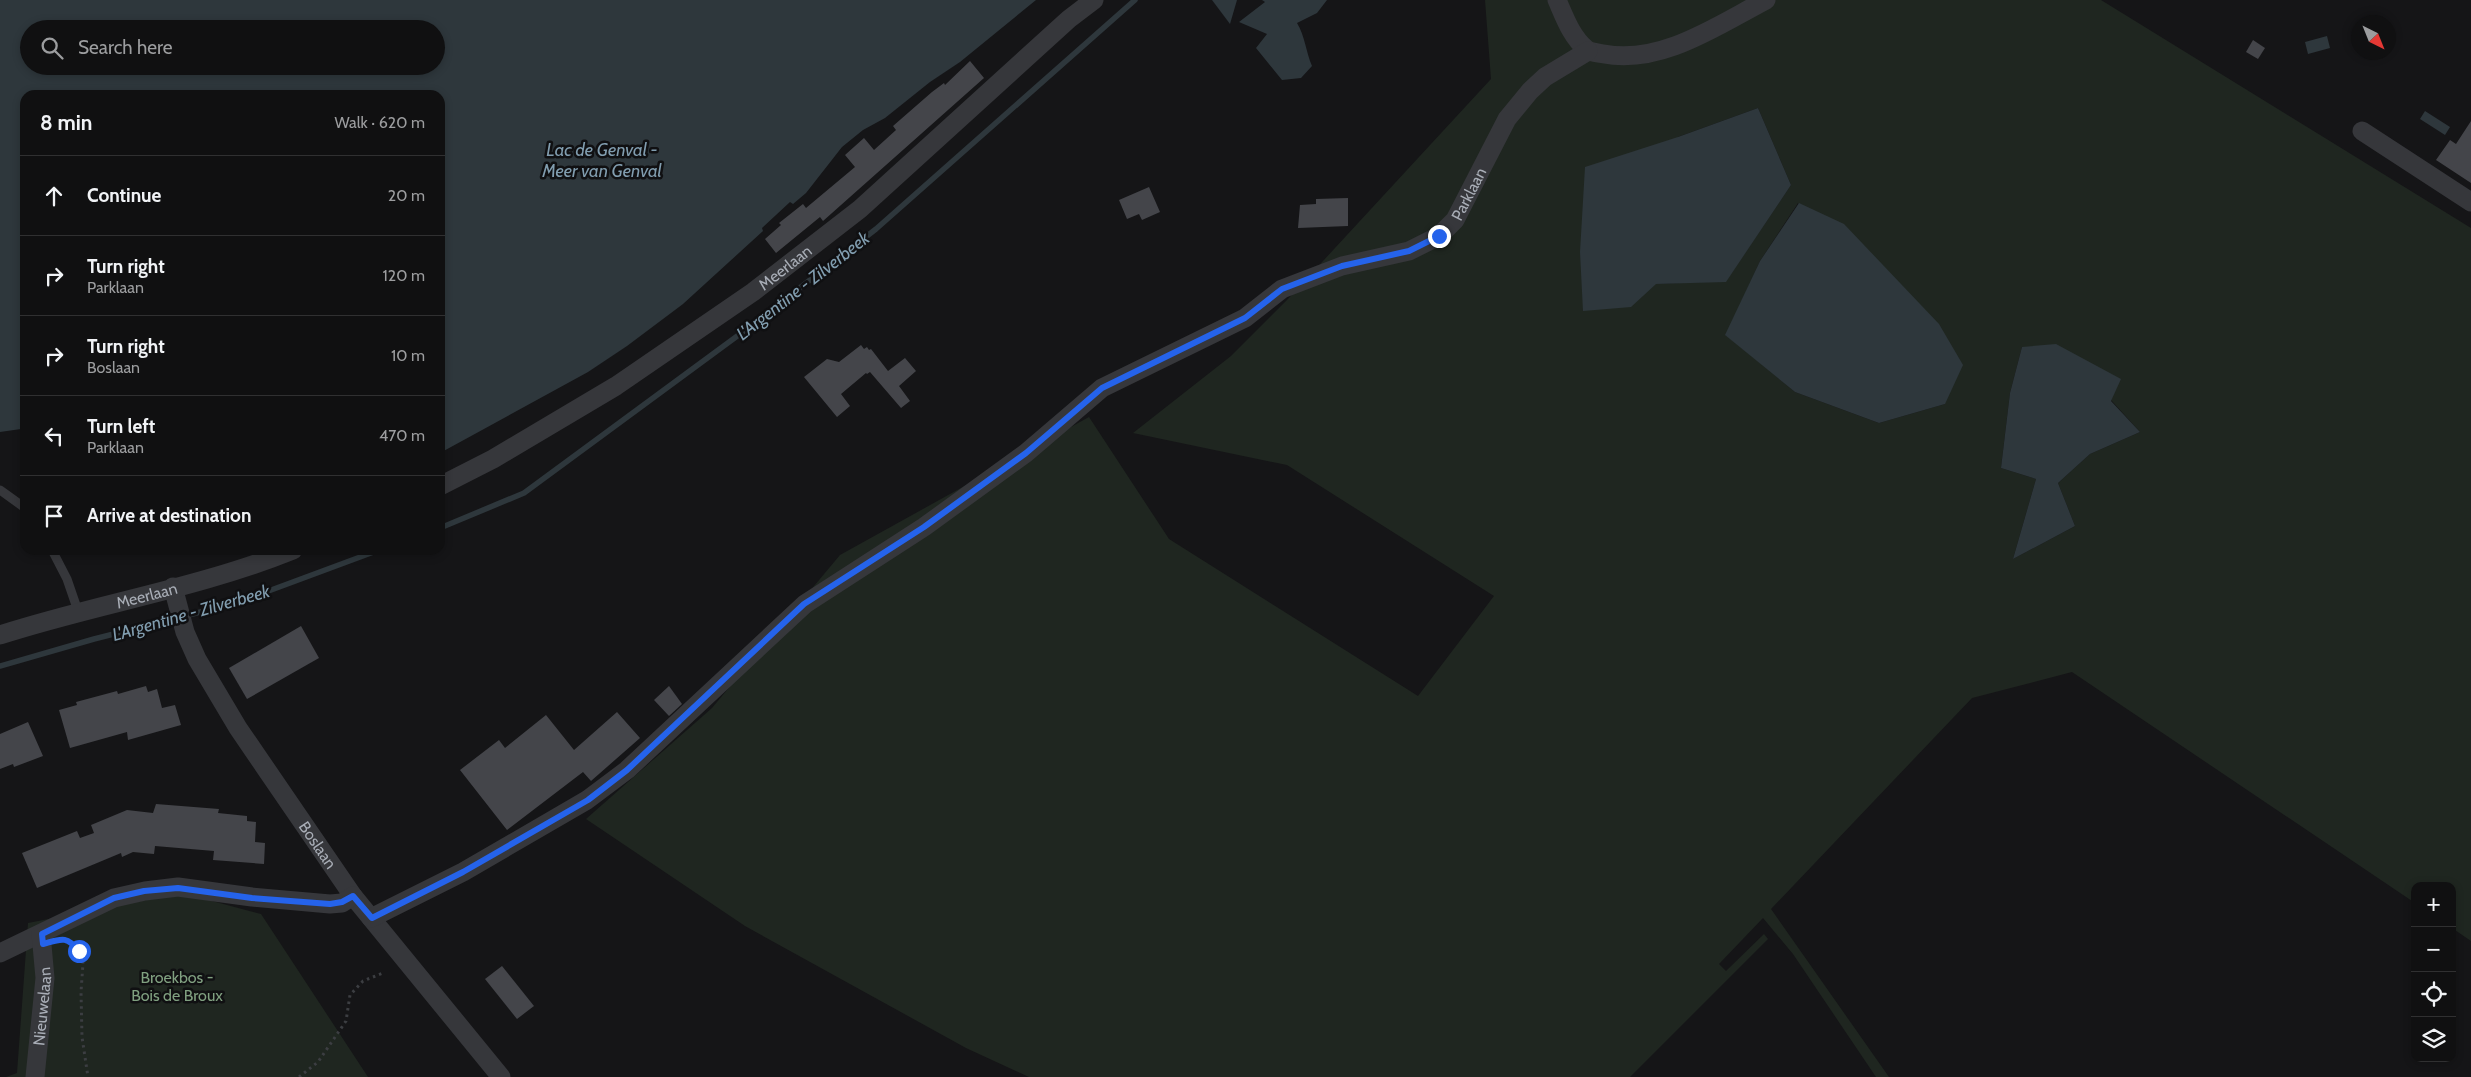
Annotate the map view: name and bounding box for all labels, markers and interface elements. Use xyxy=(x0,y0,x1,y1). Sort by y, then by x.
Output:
north arrow xyxy=(2351,15,2396,60)
search box xyxy=(20,20,445,75)
icon: search xyxy=(38,34,66,62)
text: Search here xyxy=(78,36,172,59)
text: 8 min xyxy=(40,110,92,135)
text: Walk · 620 m xyxy=(335,113,425,132)
water label: Lac de Genval - Meer van Genval xyxy=(541,139,663,182)
street label: Parklaan xyxy=(1447,164,1490,224)
icon: ahead xyxy=(40,182,68,210)
text: Continue xyxy=(87,184,161,207)
text: 20 m xyxy=(388,186,425,205)
route end xyxy=(1428,225,1451,248)
water label: L'Argentine - Zilverbeek xyxy=(732,226,875,345)
street label: Meerlaan xyxy=(755,241,816,294)
text: Turn right xyxy=(87,255,165,278)
icon: right xyxy=(40,262,68,290)
text: 120 m xyxy=(383,266,425,285)
text: Parklaan xyxy=(87,278,144,297)
text: Turn right xyxy=(87,335,165,358)
icon: right xyxy=(40,342,68,370)
text: 10 m xyxy=(391,346,425,365)
text: Boslaan xyxy=(87,358,140,377)
text: Turn left xyxy=(87,415,155,438)
icon: left xyxy=(40,422,68,450)
text: 470 m xyxy=(379,426,425,445)
text: Parklaan xyxy=(87,438,144,457)
icon: arrive xyxy=(40,502,68,530)
text: Arrive at destination xyxy=(87,504,251,527)
street label: Meerlaan xyxy=(114,579,179,613)
water label: L'Argentine - Zilverbeek xyxy=(110,580,274,646)
street label: Boslaan xyxy=(295,818,340,872)
map controls xyxy=(2411,882,2456,1062)
button: + xyxy=(2411,882,2456,927)
button: − xyxy=(2411,927,2456,972)
route start xyxy=(68,940,91,963)
street label: Nieuwelaan xyxy=(29,966,55,1047)
park label: Broekbos - Bois de Broux xyxy=(131,968,223,1005)
button: locate xyxy=(2411,972,2456,1017)
button: layers xyxy=(2411,1017,2456,1062)

